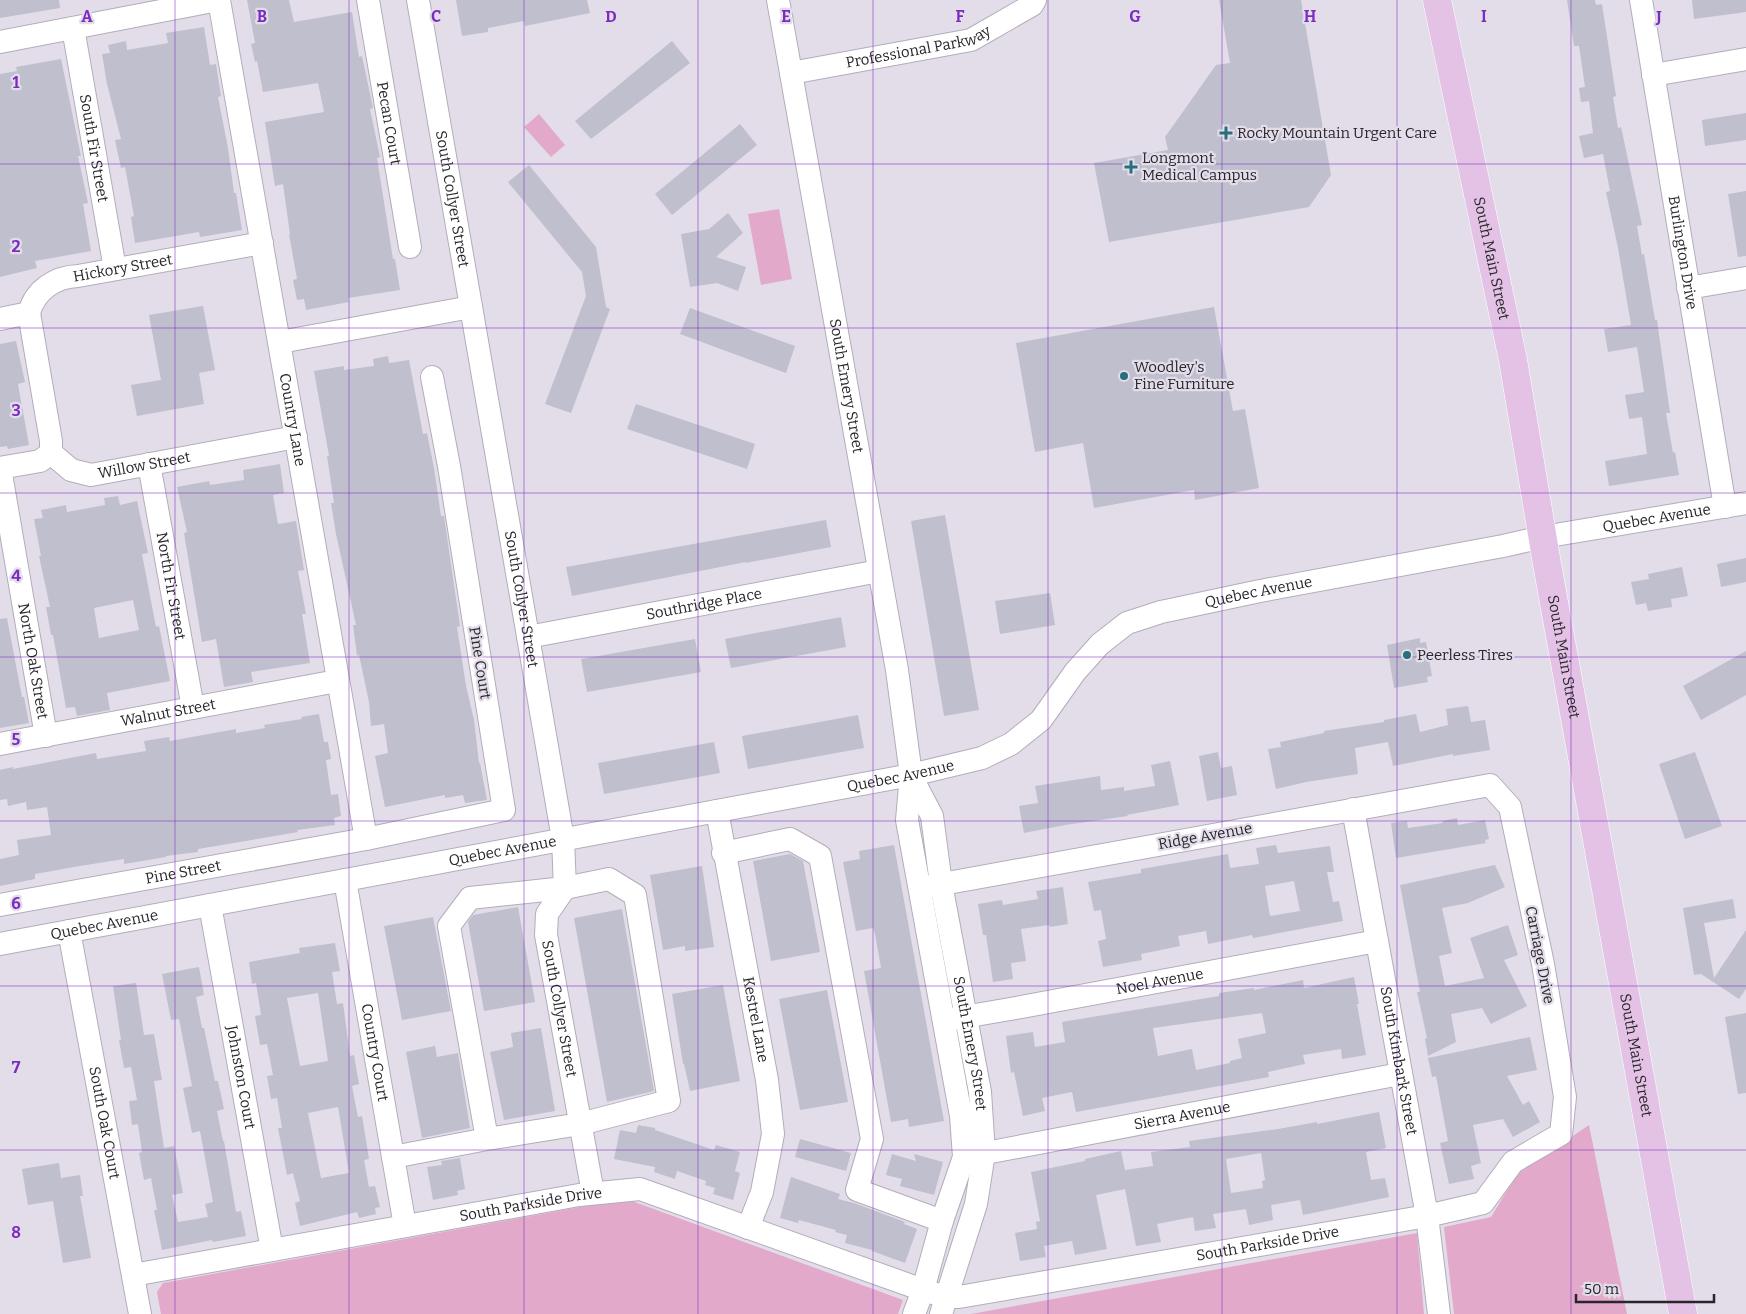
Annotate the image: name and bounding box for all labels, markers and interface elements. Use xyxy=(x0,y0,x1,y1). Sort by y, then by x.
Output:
text: A xyxy=(81,7,93,26)
text: B xyxy=(257,7,267,26)
text: C xyxy=(431,7,441,26)
text: D xyxy=(605,7,617,26)
text: E xyxy=(781,7,791,26)
text: F xyxy=(956,7,965,26)
text: G xyxy=(1129,7,1141,26)
text: H xyxy=(1304,7,1317,26)
text: I xyxy=(1481,7,1487,26)
text: J xyxy=(1655,7,1662,26)
street label: Professional Parkway xyxy=(844,22,994,72)
text: 1 xyxy=(13,73,20,92)
street label: Pecan Court xyxy=(373,80,405,167)
street label: South Fir Street xyxy=(76,93,112,204)
place label: Rocky Mountain Urgent Care xyxy=(1237,124,1437,142)
marker: Rocky Mountain Urgent Care xyxy=(1219,126,1233,140)
street label: South Collyer Street xyxy=(432,129,473,269)
place label: Longmont Medical Campus xyxy=(1142,149,1257,184)
marker: Longmont Medical Campus xyxy=(1124,160,1138,174)
street label: Burlington Drive xyxy=(1665,194,1701,311)
street label: South Main Street xyxy=(1470,195,1513,322)
text: 2 xyxy=(11,237,21,256)
street label: Hickory Street xyxy=(72,250,174,286)
street label: South Emery Street xyxy=(826,317,867,455)
place label: Woodley's Fine Furniture xyxy=(1134,358,1235,393)
marker: Woodley's Fine Furniture xyxy=(1118,370,1130,382)
street label: Country Lane xyxy=(276,372,309,467)
text: 3 xyxy=(11,401,21,420)
street label: Willow Street xyxy=(97,448,192,483)
street label: Quebec Avenue xyxy=(1601,500,1712,536)
street label: South Collyer Street xyxy=(501,529,542,670)
street label: North Fir Street xyxy=(152,531,190,642)
text: 4 xyxy=(11,566,21,585)
street label: Quebec Avenue xyxy=(1203,573,1314,611)
street label: Southridge Place xyxy=(645,584,763,624)
street label: South Main Street xyxy=(1544,594,1584,720)
street label: North Oak Street xyxy=(14,602,52,721)
street label: Pine Court xyxy=(465,625,495,701)
place label: Peerless Tires xyxy=(1417,646,1513,664)
marker: Peerless Tires xyxy=(1401,649,1413,661)
street label: Walnut Street xyxy=(119,695,218,730)
text: 5 xyxy=(12,730,21,749)
street label: Quebec Avenue xyxy=(845,756,956,796)
street label: Ridge Avenue xyxy=(1157,819,1253,853)
street label: Quebec Avenue xyxy=(447,832,558,870)
street label: Pine Street xyxy=(144,856,223,888)
text: 6 xyxy=(11,894,21,913)
street label: Carriage Drive xyxy=(1522,905,1558,1005)
street label: Quebec Avenue xyxy=(49,906,160,943)
street label: South Collyer Street xyxy=(538,939,581,1079)
street label: Noel Avenue xyxy=(1114,964,1205,998)
street label: Kestrel Lane xyxy=(739,975,773,1064)
street label: South Emery Street xyxy=(949,975,990,1112)
street label: South Kimbark Street xyxy=(1376,985,1421,1137)
street label: South Main Street xyxy=(1616,992,1656,1119)
street label: Country Court xyxy=(358,1002,392,1103)
street label: Johnston Court xyxy=(223,1023,259,1131)
text: 7 xyxy=(12,1058,21,1077)
street label: South Oak Court xyxy=(85,1065,124,1181)
street label: Sierra Avenue xyxy=(1132,1098,1232,1134)
street label: South Parkside Drive xyxy=(458,1184,603,1225)
street label: South Parkside Drive xyxy=(1195,1222,1340,1265)
text: 8 xyxy=(11,1223,21,1242)
scale bar xyxy=(1576,1272,1714,1304)
text: 50 m xyxy=(1584,1280,1620,1298)

